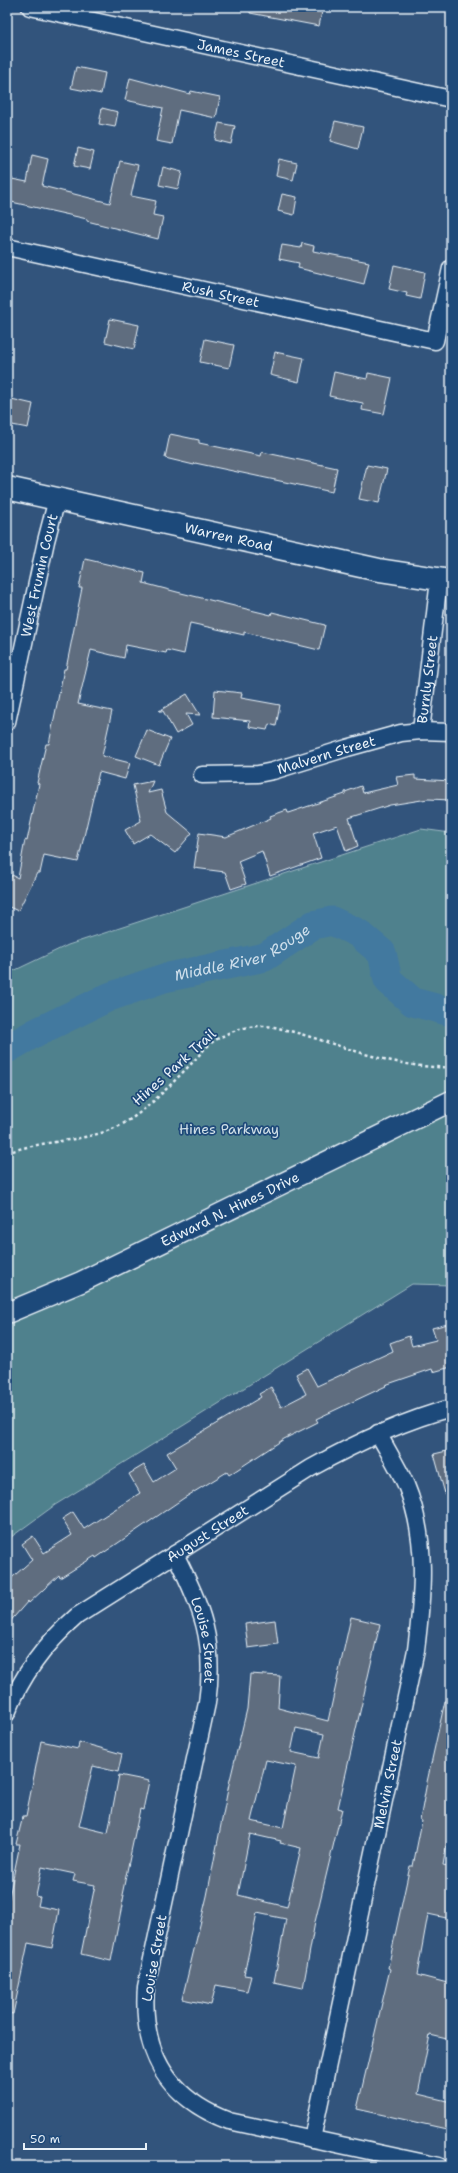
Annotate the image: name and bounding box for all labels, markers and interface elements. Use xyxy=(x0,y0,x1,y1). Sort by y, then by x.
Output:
street label: James Street xyxy=(195,35,287,71)
street label: Rush Street xyxy=(181,277,261,311)
street label: West Frumin Court xyxy=(17,512,62,639)
street label: Warren Road xyxy=(183,518,275,555)
street label: Burnly Street xyxy=(413,634,441,725)
street label: Malvern Street xyxy=(275,732,377,778)
water label: Middle River Rouge xyxy=(173,920,314,986)
street label: Hines Park Trail xyxy=(128,1024,220,1109)
park label: Hines Parkway xyxy=(179,1120,279,1138)
street label: Edward N. Hines Drive xyxy=(158,1168,302,1251)
street label: August Street xyxy=(163,1501,252,1566)
street label: Louise Street xyxy=(187,1594,219,1684)
street label: Melvin Street xyxy=(369,1738,406,1830)
street label: Louise Street xyxy=(137,1913,171,2003)
scale bar xyxy=(24,2125,146,2151)
text: 50 m xyxy=(30,2131,60,2147)

